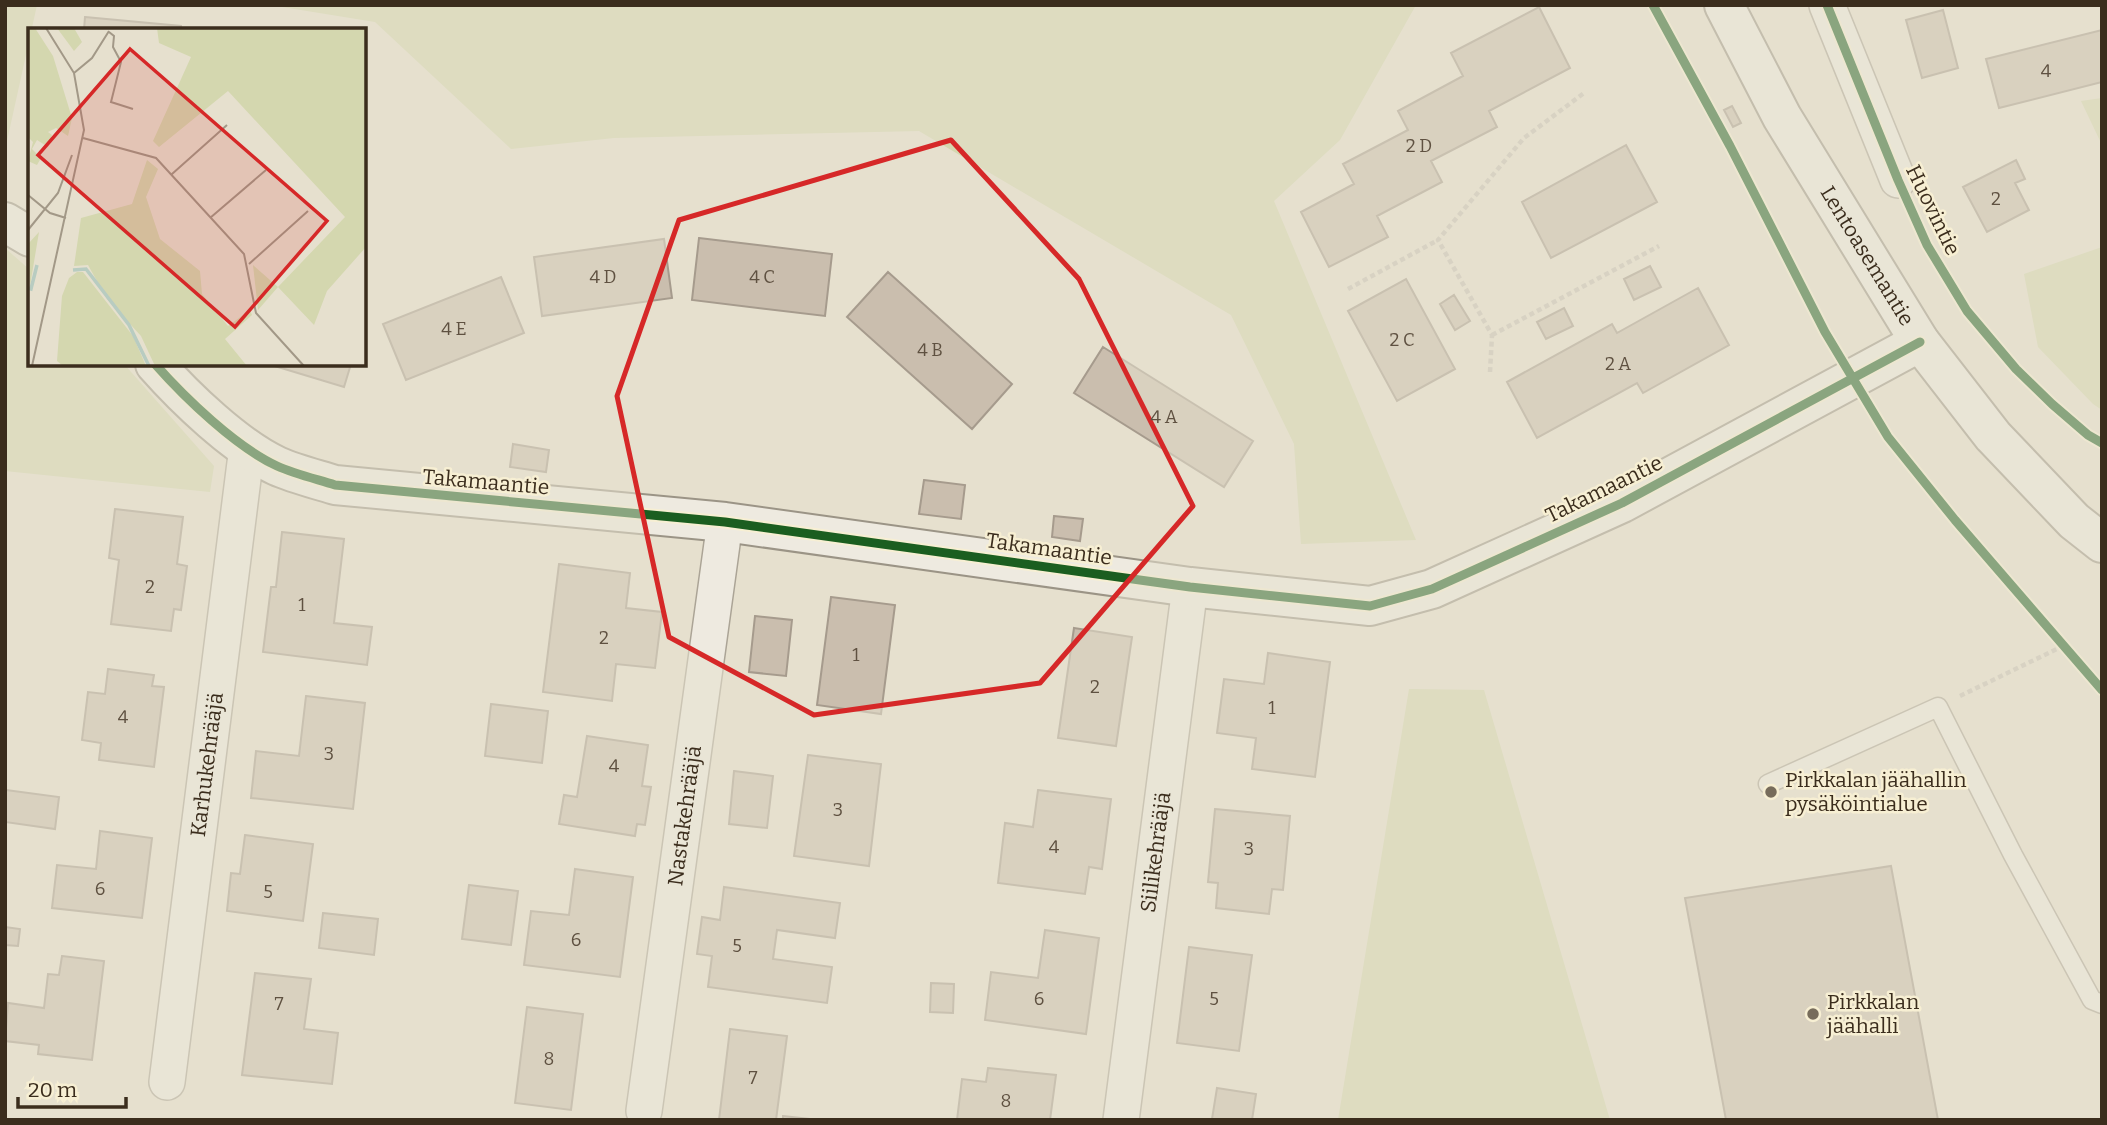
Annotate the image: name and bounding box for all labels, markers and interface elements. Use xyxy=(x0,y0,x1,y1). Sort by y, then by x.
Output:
inset map xyxy=(28,28,366,366)
house number: 4 xyxy=(2041,60,2052,82)
house number: 2 D xyxy=(1406,135,1432,157)
street label: Huovintie xyxy=(1900,161,1966,259)
street label: Lentoasemantie xyxy=(1815,181,1920,330)
house number: 2 xyxy=(1991,188,2001,210)
house number: 4 D xyxy=(589,266,617,288)
house number: 4 C xyxy=(749,266,775,288)
house number: 4 E xyxy=(441,318,467,340)
house number: 2 C xyxy=(1389,329,1415,351)
house number: 4 B xyxy=(917,339,943,361)
house number: 2 A xyxy=(1605,353,1631,375)
house number: 4 A xyxy=(1151,406,1178,428)
street label: Takamaantie xyxy=(1541,449,1667,529)
street label: Takamaantie xyxy=(422,464,550,500)
street label: Takamaantie xyxy=(984,527,1114,571)
house number: 2 xyxy=(145,576,155,598)
house number: 1 xyxy=(298,594,306,616)
house number: 2 xyxy=(599,627,609,649)
house number: 1 xyxy=(852,644,860,666)
house number: 2 xyxy=(1090,676,1100,698)
street label: Karhukehrääjä xyxy=(185,690,229,838)
house number: 1 xyxy=(1268,697,1276,719)
house number: 4 xyxy=(118,706,129,728)
house number: 3 xyxy=(324,743,334,765)
street label: Nastakehrääjä xyxy=(662,743,707,888)
house number: 4 xyxy=(609,755,620,777)
place label: Pirkkalan jäähallin pysäköintialue xyxy=(1785,767,1966,817)
marker: Pirkkalan jäähallin pysäköintialue xyxy=(1763,784,1779,800)
street label: Siilikehrääjä xyxy=(1135,790,1176,914)
house number: 3 xyxy=(833,799,843,821)
house number: 4 xyxy=(1049,836,1060,858)
house number: 3 xyxy=(1244,838,1254,860)
house number: 6 xyxy=(95,878,105,900)
house number: 5 xyxy=(263,881,273,903)
house number: 6 xyxy=(571,929,581,951)
house number: 5 xyxy=(732,935,742,957)
house number: 6 xyxy=(1034,988,1044,1010)
house number: 5 xyxy=(1209,988,1219,1010)
place label: Pirkkalan jäähalli xyxy=(1826,989,1919,1039)
house number: 7 xyxy=(274,993,284,1015)
marker: Pirkkalan jäähalli xyxy=(1805,1006,1821,1022)
house number: 8 xyxy=(544,1048,554,1070)
scale bar xyxy=(18,1066,126,1110)
house number: 7 xyxy=(748,1067,758,1089)
text: 20 m xyxy=(28,1077,77,1103)
house number: 8 xyxy=(1001,1090,1011,1112)

